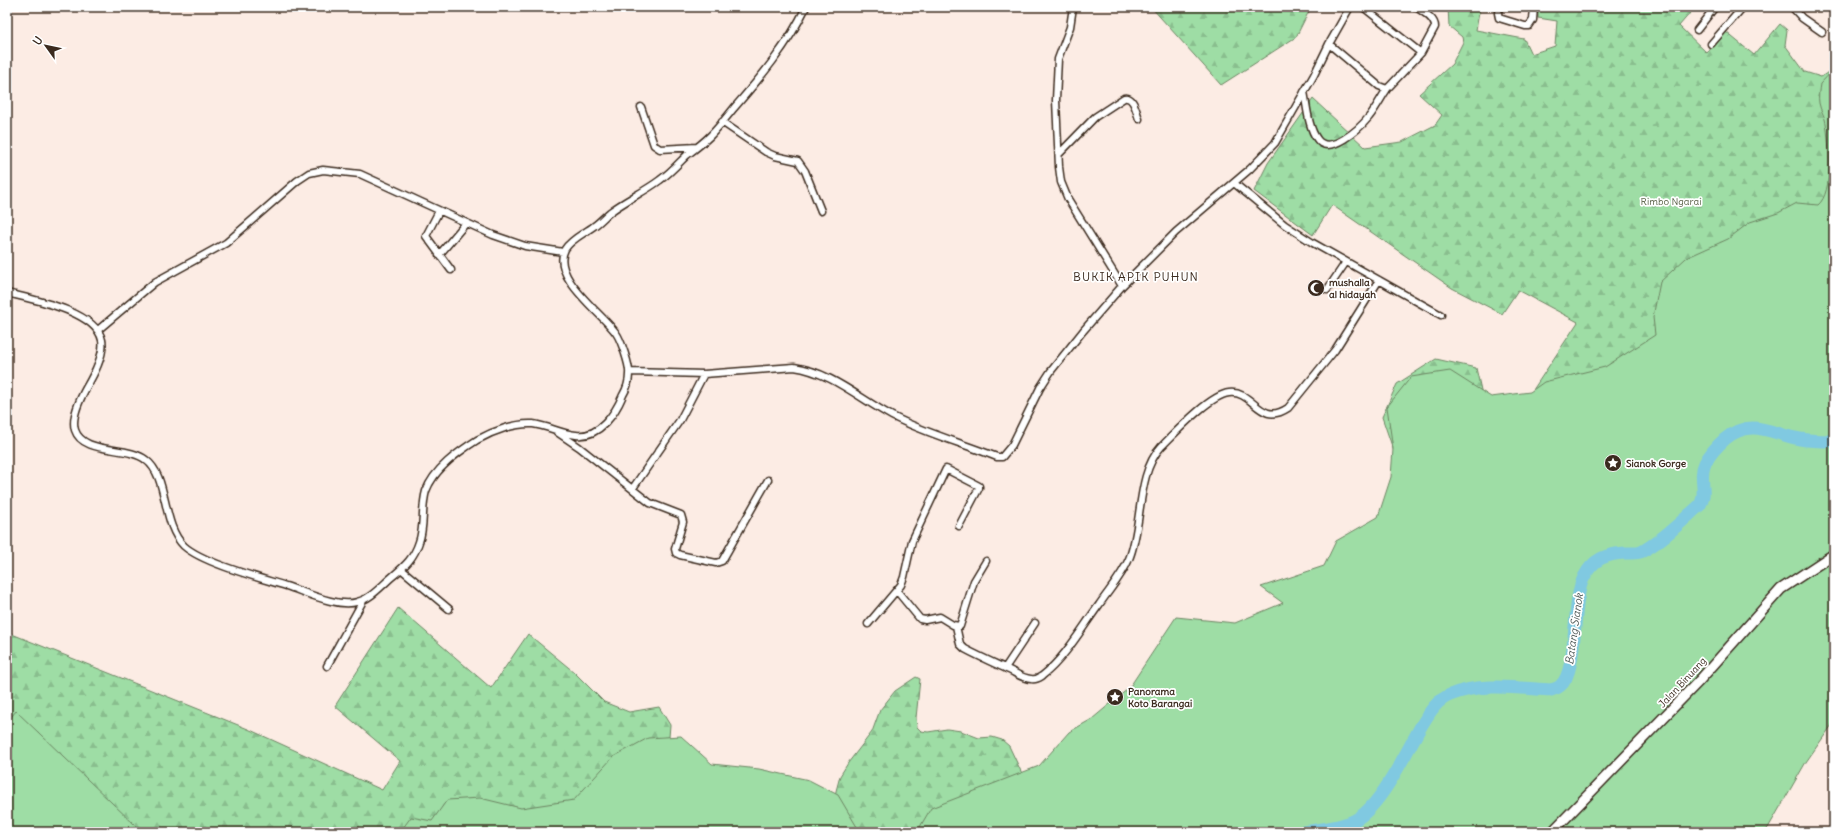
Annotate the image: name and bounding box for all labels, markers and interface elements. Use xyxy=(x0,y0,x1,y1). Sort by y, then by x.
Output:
north arrow xyxy=(26,26,66,66)
text: U xyxy=(30,34,46,48)
park label: Rimbo Ngarai xyxy=(1641,195,1701,208)
district label: BUKIK APIK PUHUN xyxy=(1073,269,1199,284)
place label: mushalla al hidayah xyxy=(1329,276,1376,301)
mosque icon: mushalla al hidayah xyxy=(1306,278,1326,298)
place icon: Sianok Gorge xyxy=(1603,453,1623,473)
place label: Sianok Gorge xyxy=(1626,457,1687,470)
water label: Batang Sianok xyxy=(1562,591,1586,665)
street label: Jalan Binuang xyxy=(1656,654,1709,710)
place label: Panorama Koto Barangai xyxy=(1128,685,1192,710)
place icon: Panorama Koto Barangai xyxy=(1105,687,1125,707)

